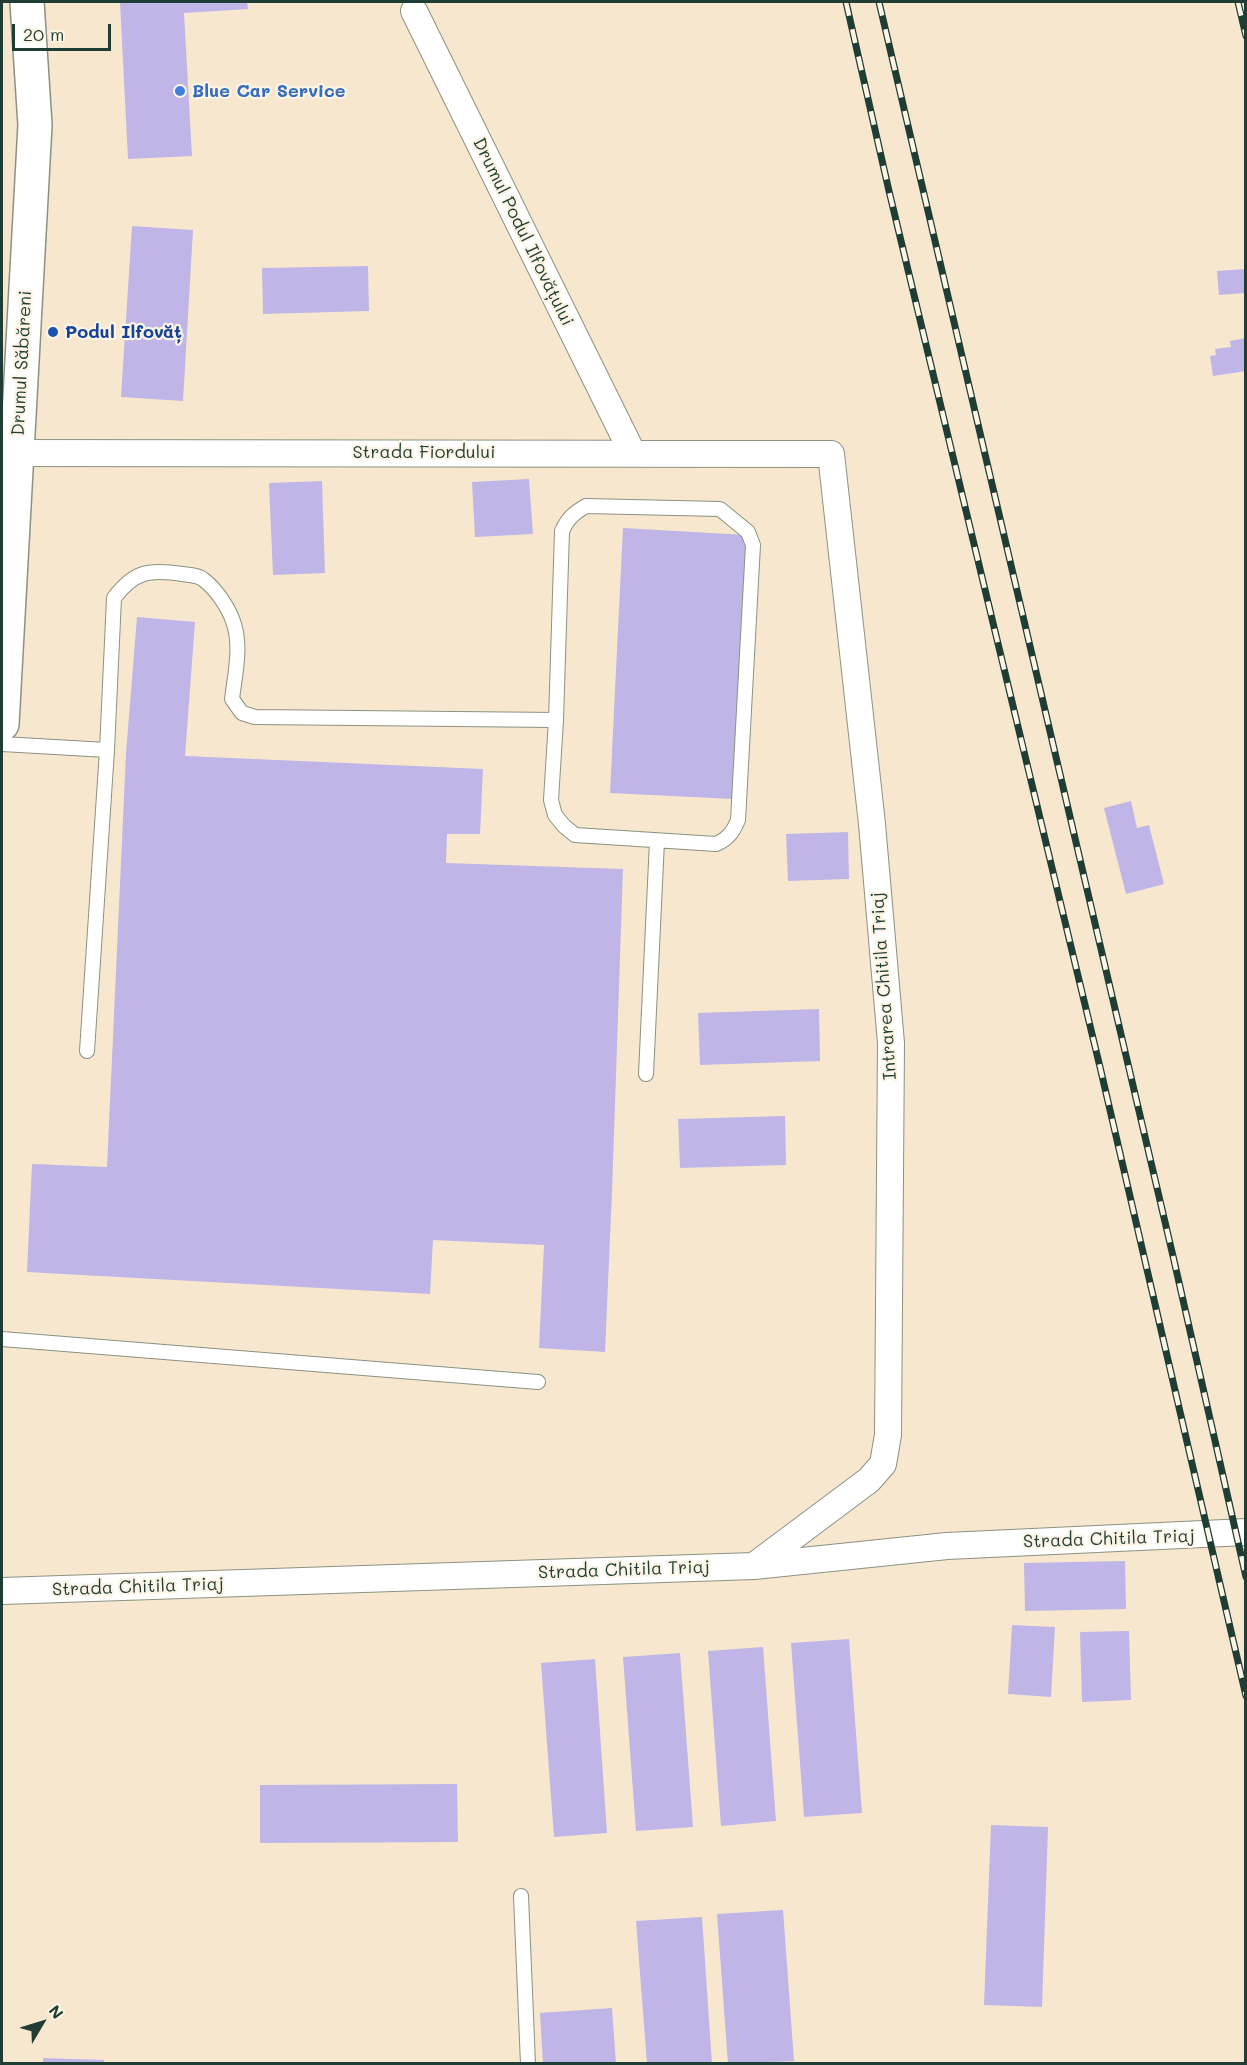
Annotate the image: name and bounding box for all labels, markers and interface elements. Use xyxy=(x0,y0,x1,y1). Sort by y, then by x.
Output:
scale bar xyxy=(15,12,114,50)
text: 20 m xyxy=(23,22,64,46)
place label: Blue Car Service xyxy=(192,80,345,102)
marker: Blue Car Service xyxy=(173,84,187,98)
street label: Drumul Podul Ilfovățului xyxy=(468,134,578,330)
street label: Drumul Săbăreni xyxy=(7,290,37,436)
place label: Podul Ilfovăț xyxy=(65,321,182,343)
marker: Podul Ilfovăț xyxy=(46,325,60,339)
street label: Strada Fiordului xyxy=(352,441,496,463)
street label: Intrarea Chitila Triaj xyxy=(867,891,901,1081)
street label: Strada Chitila Triaj xyxy=(1023,1525,1195,1553)
street label: Strada Chitila Triaj xyxy=(538,1556,710,1584)
street label: Strada Chitila Triaj xyxy=(52,1573,224,1601)
north arrow xyxy=(12,1993,72,2053)
text: N xyxy=(45,2000,69,2023)

